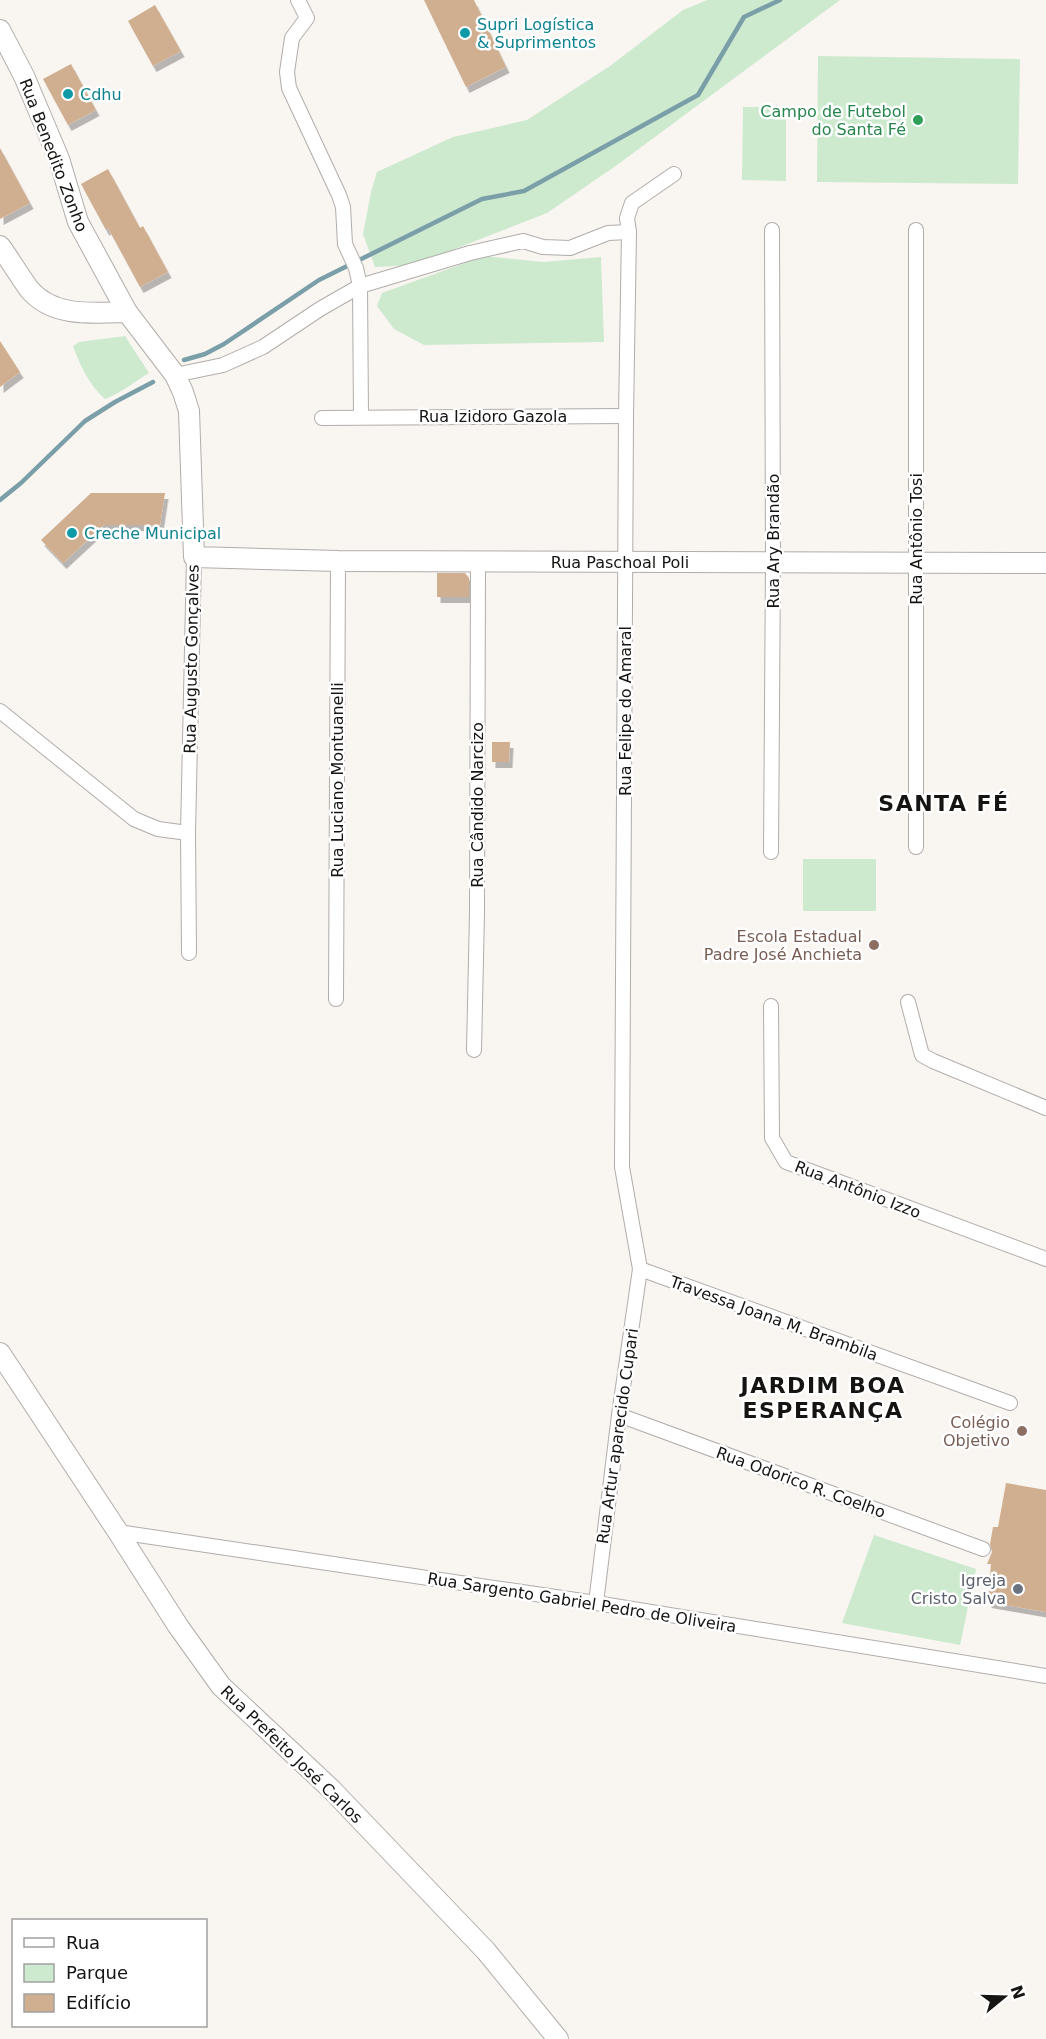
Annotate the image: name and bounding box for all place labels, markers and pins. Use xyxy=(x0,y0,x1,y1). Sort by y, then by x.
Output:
place label: Supri Logística & Suprimentos xyxy=(477,15,596,52)
marker: Supri Logística & Suprimentos xyxy=(458,26,472,40)
place label: Cdhu xyxy=(80,85,122,104)
marker: Cdhu xyxy=(61,87,75,101)
place label: Campo de Futebol do Santa Fé xyxy=(760,102,906,139)
marker: Campo de Futebol do Santa Fé xyxy=(911,113,925,127)
place label: Creche Municipal xyxy=(84,524,221,543)
marker: Creche Municipal xyxy=(65,526,79,540)
place label: Escola Estadual Padre José Anchieta xyxy=(704,927,862,964)
marker: Escola Estadual Padre José Anchieta xyxy=(867,938,881,952)
place label: Colégio Objetivo xyxy=(943,1413,1010,1450)
marker: Colégio Objetivo xyxy=(1015,1424,1029,1438)
place label: Igreja Cristo Salva xyxy=(911,1571,1006,1608)
marker: Igreja Cristo Salva xyxy=(1011,1582,1025,1596)

